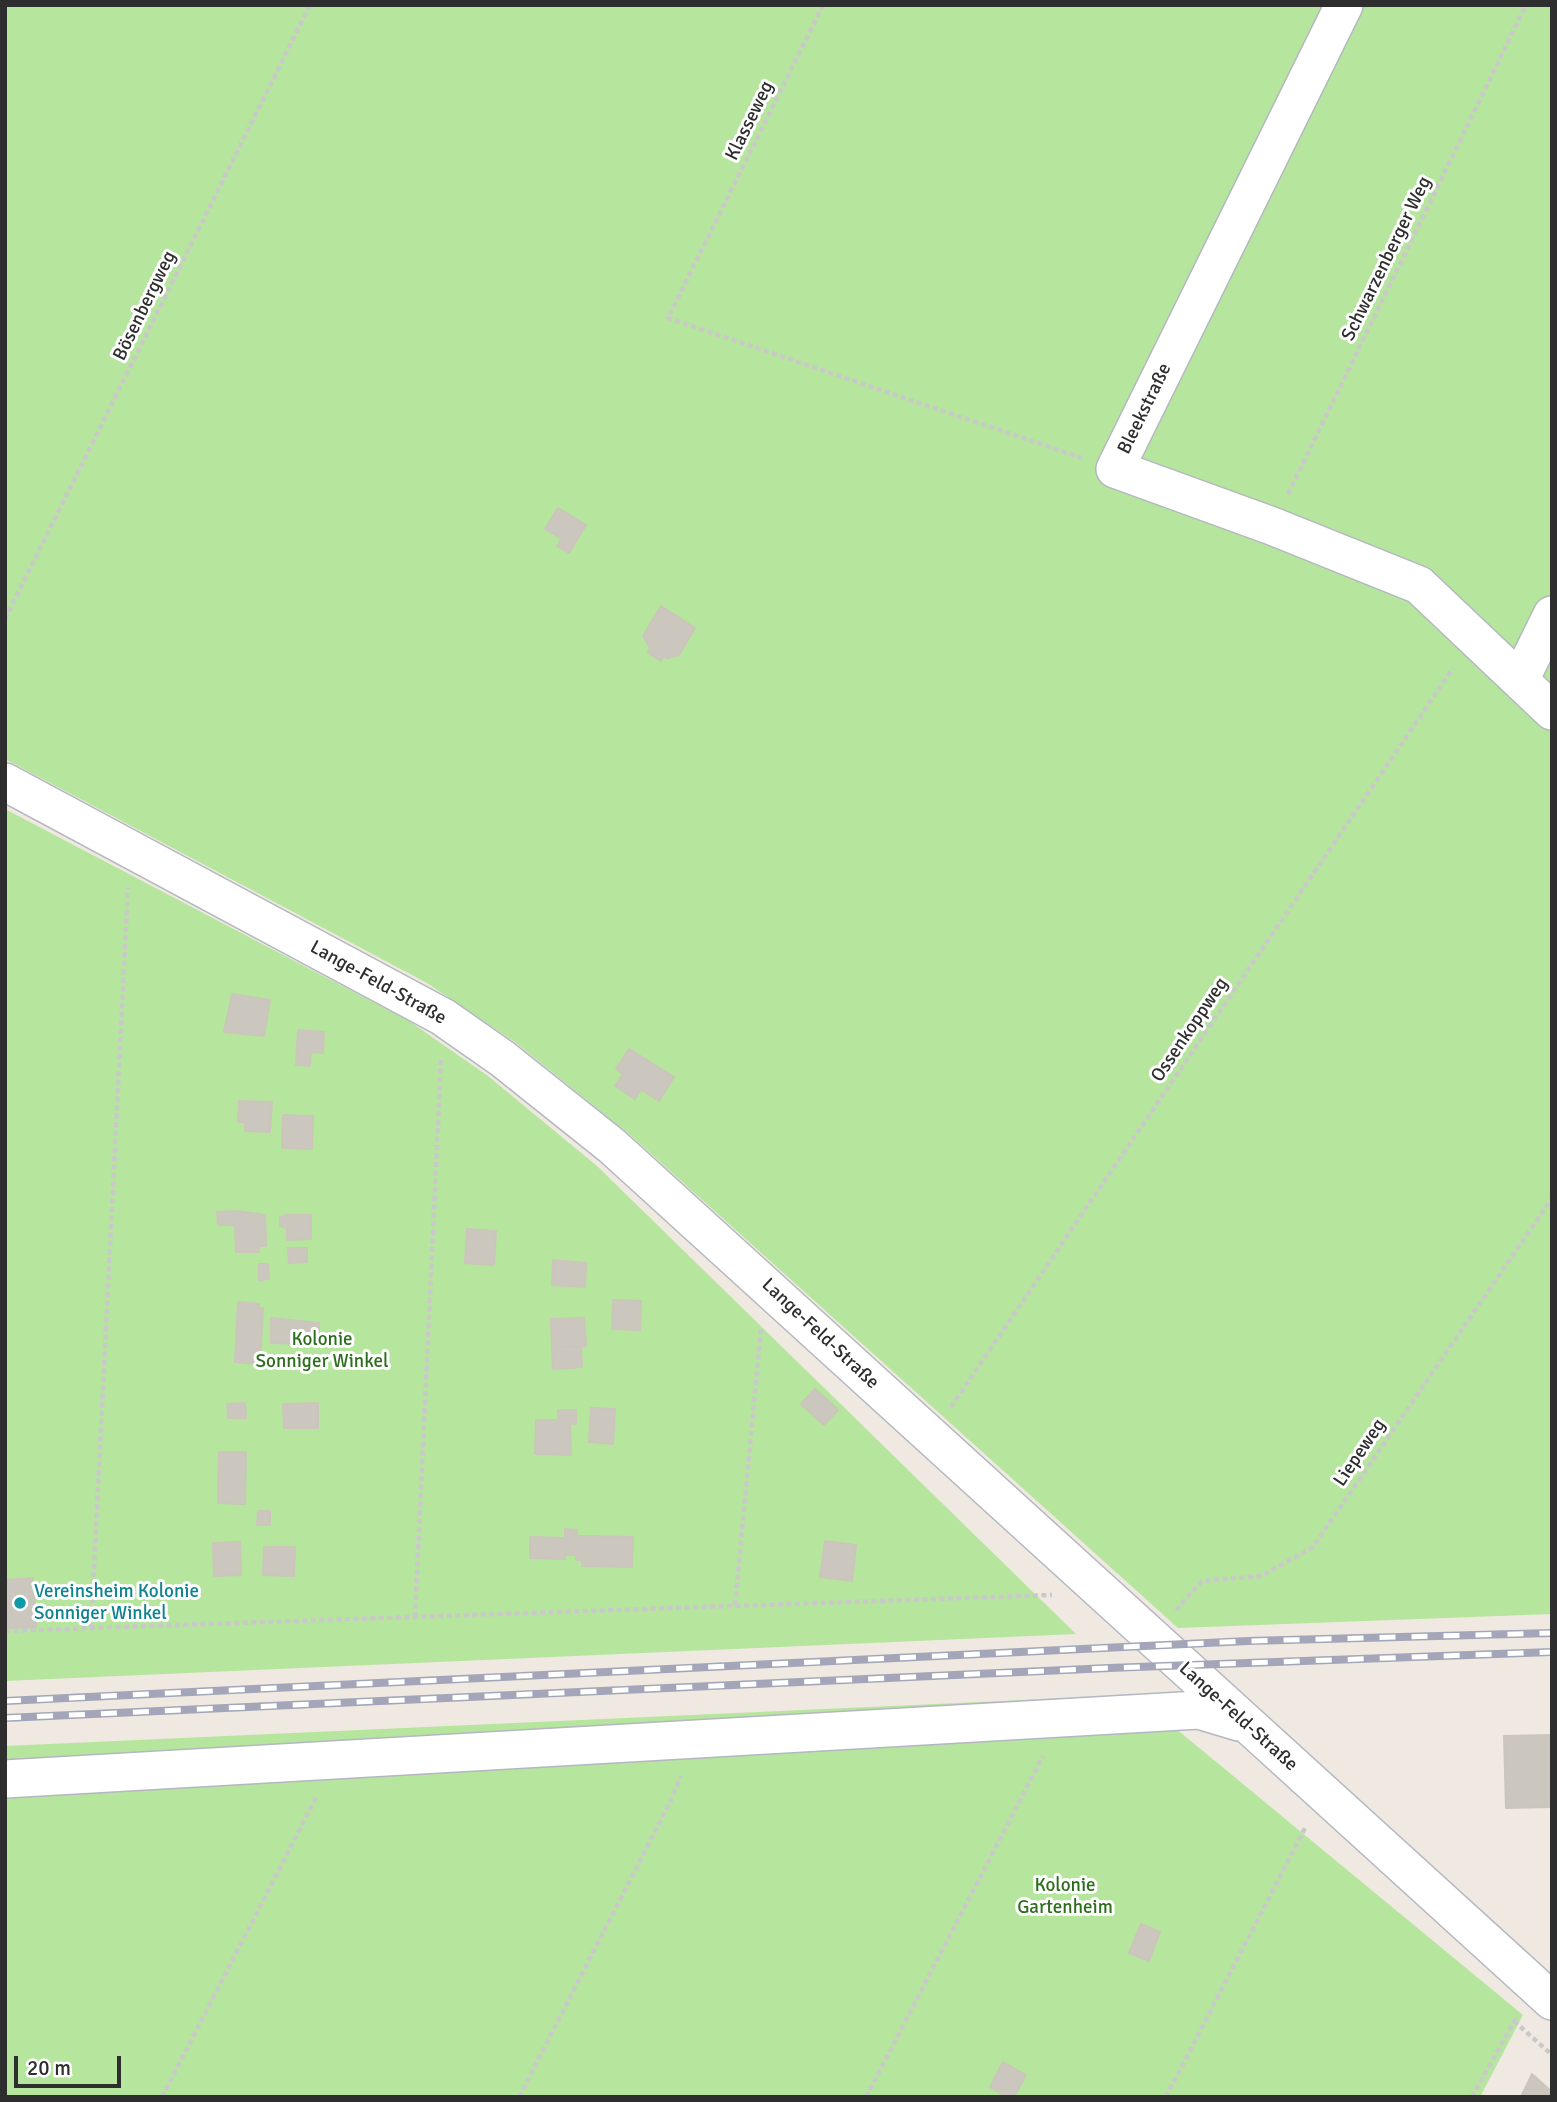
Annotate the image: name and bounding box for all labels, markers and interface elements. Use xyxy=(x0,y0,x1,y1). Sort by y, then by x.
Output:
street label: Klasseweg xyxy=(721,78,779,164)
street label: Schwarzenberger Weg xyxy=(1337,173,1437,345)
street label: Bösenbergweg xyxy=(109,248,181,364)
street label: Bleekstraße xyxy=(1113,360,1177,458)
street label: Lange-Feld-Straße xyxy=(306,936,450,1030)
street label: Ossenkoppweg xyxy=(1147,973,1233,1087)
street label: Lange-Feld-Straße xyxy=(757,1274,883,1394)
park label: Kolonie Sonniger Winkel xyxy=(256,1329,388,1373)
street label: Liepeweg xyxy=(1329,1415,1391,1491)
place label: Vereinsheim Kolonie Sonniger Winkel xyxy=(34,1581,199,1625)
marker: Vereinsheim Kolonie Sonniger Winkel xyxy=(12,1595,28,1611)
street label: Lange-Feld-Straße xyxy=(1174,1658,1302,1776)
park label: Kolonie Gartenheim xyxy=(1017,1875,1113,1919)
scale bar xyxy=(18,2042,124,2086)
text: 20 m xyxy=(27,2055,71,2081)

